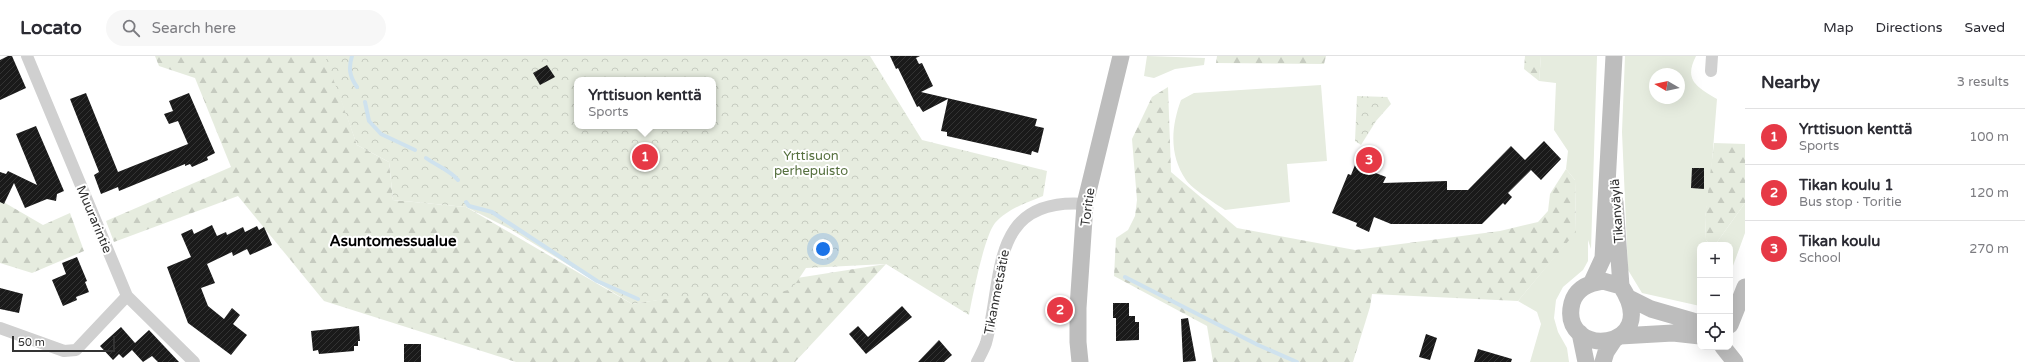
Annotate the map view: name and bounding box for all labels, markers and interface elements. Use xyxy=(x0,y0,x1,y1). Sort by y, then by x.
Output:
search box xyxy=(106,10,386,46)
text: Locato xyxy=(20,17,82,39)
icon: search xyxy=(120,17,142,39)
text: Search here xyxy=(152,19,236,37)
text: Map xyxy=(1823,19,1854,36)
text: Directions xyxy=(1876,19,1943,36)
text: Saved xyxy=(1965,19,2005,36)
north arrow xyxy=(1649,68,1685,104)
text: Nearby xyxy=(1761,72,1820,93)
text: 3 results xyxy=(1957,74,2009,90)
popup xyxy=(574,77,716,129)
text: Yrttisuon kenttä xyxy=(588,86,702,104)
text: Sports xyxy=(588,104,629,120)
text: Yrttisuon kenttä xyxy=(1799,120,1912,138)
text: 1 xyxy=(1770,129,1778,145)
text: 100 m xyxy=(1969,129,2009,145)
text: Sports xyxy=(1799,138,1839,154)
pin: 1 xyxy=(632,142,658,172)
pin: 3 xyxy=(1356,145,1382,175)
park label: Yrttisuon perhepuisto xyxy=(774,148,848,179)
text: Tikan koulu 1 xyxy=(1799,176,1894,194)
street label: Tikanväylä xyxy=(1607,178,1627,244)
street label: Muurarintie xyxy=(73,183,116,256)
text: 2 xyxy=(1770,185,1778,201)
text: 120 m xyxy=(1969,185,2009,201)
street label: Toritie xyxy=(1077,187,1099,227)
text: Bus stop · Toritie xyxy=(1799,194,1902,210)
district label: Asuntomessualue xyxy=(330,232,457,250)
text: Tikan koulu xyxy=(1799,232,1880,250)
your location xyxy=(813,239,833,259)
text: 3 xyxy=(1770,241,1778,257)
text: 270 m xyxy=(1969,241,2009,257)
map controls xyxy=(1697,242,1733,350)
button: + xyxy=(1697,242,1733,278)
street label: Tikanmetsätie xyxy=(981,248,1013,336)
text: School xyxy=(1799,250,1841,266)
button: − xyxy=(1697,278,1733,314)
pin: 2 xyxy=(1047,295,1073,325)
button: locate xyxy=(1697,314,1733,350)
scale bar xyxy=(12,334,115,353)
text: 50 m xyxy=(18,336,45,349)

